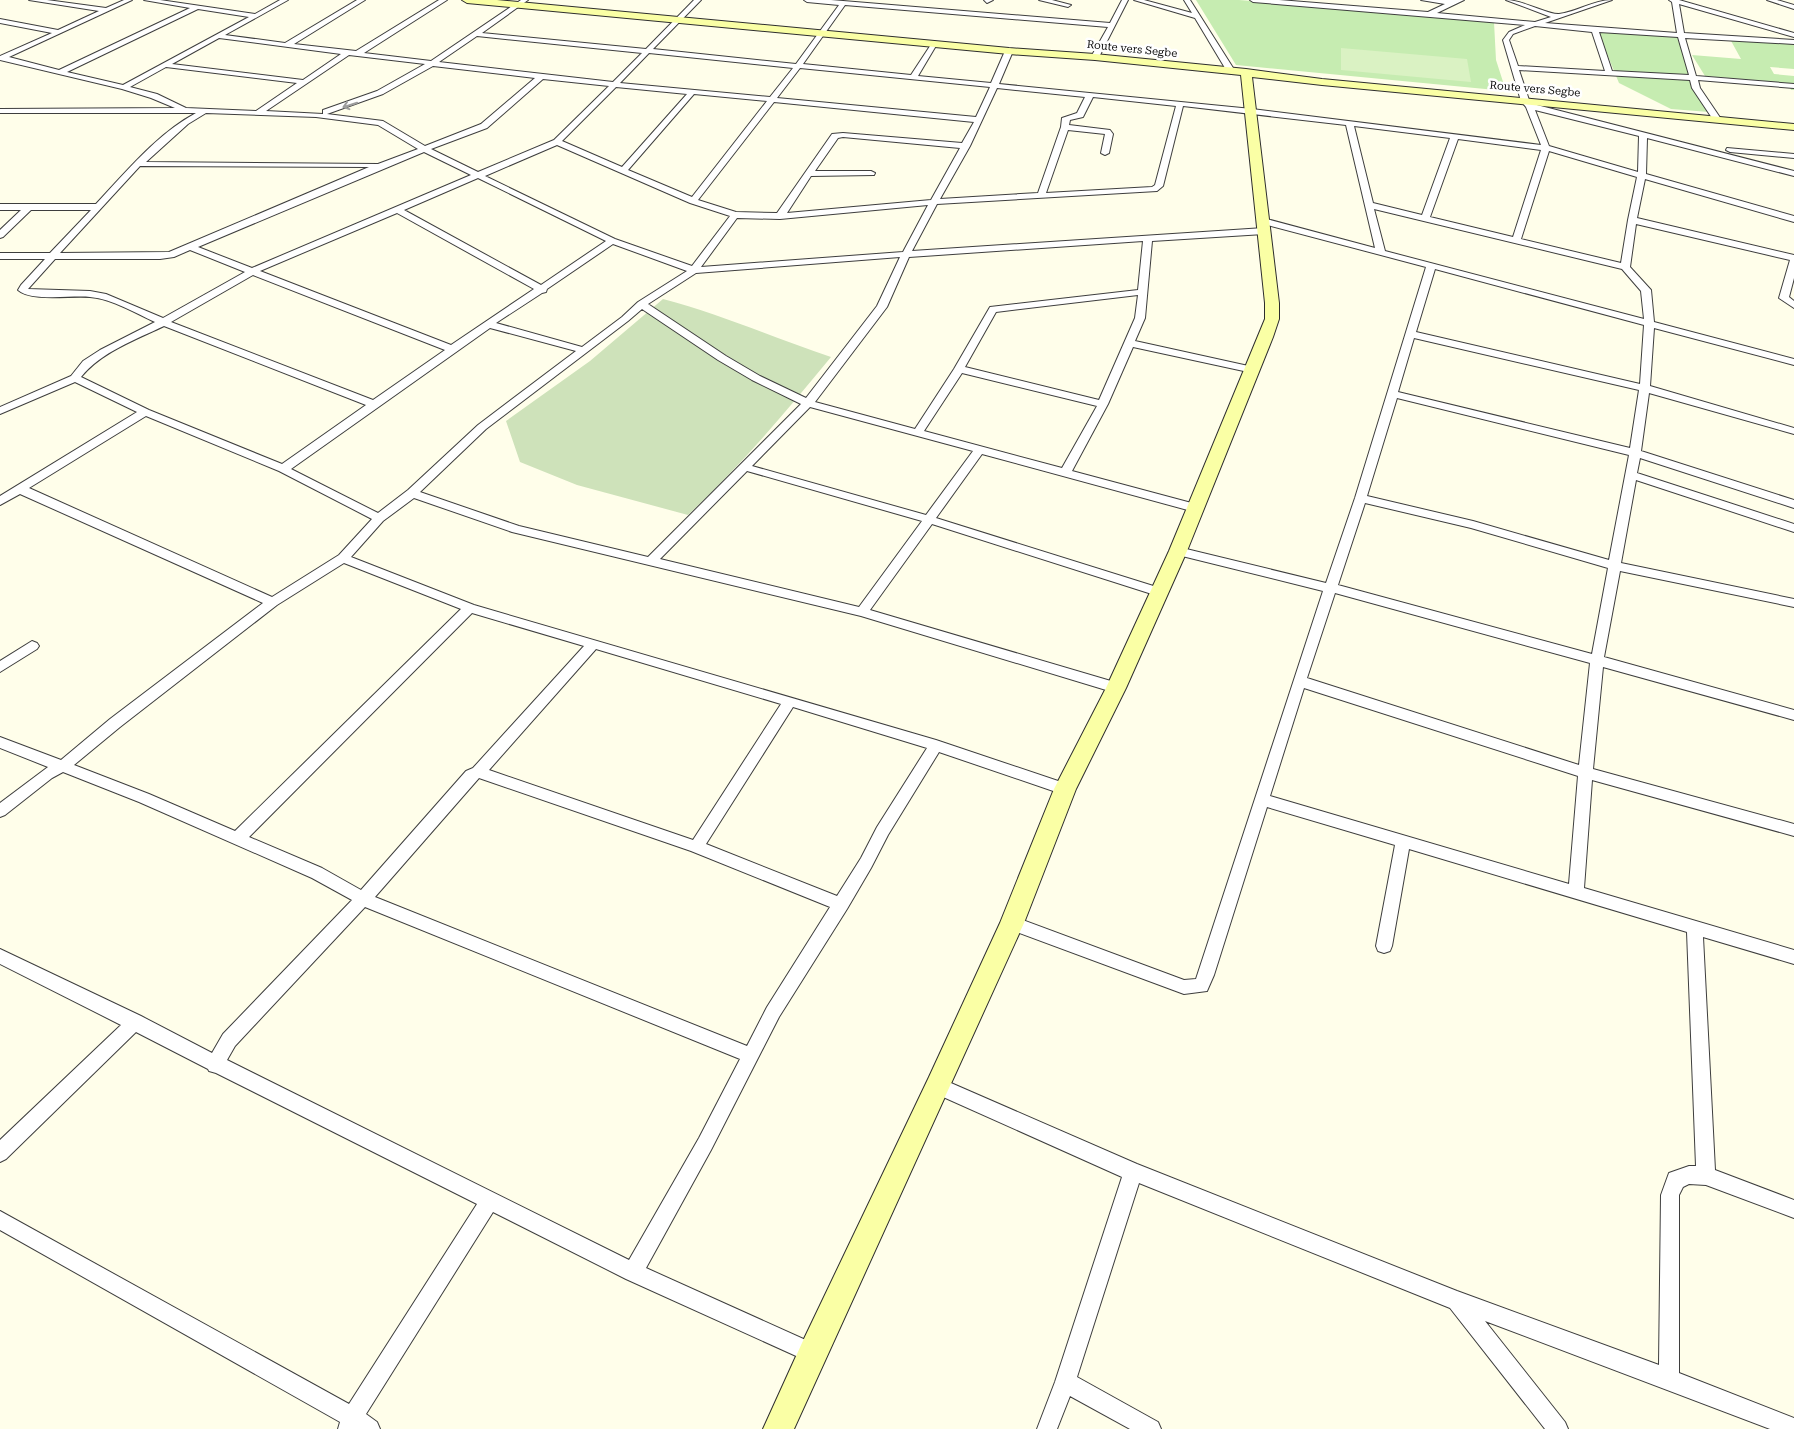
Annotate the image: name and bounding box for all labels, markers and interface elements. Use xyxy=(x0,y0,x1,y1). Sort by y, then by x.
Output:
street label: Route vers Segbe xyxy=(1086,38,1178,60)
street label: Route vers Segbe xyxy=(1489,79,1581,99)
one-way arrow xyxy=(343,101,359,110)

